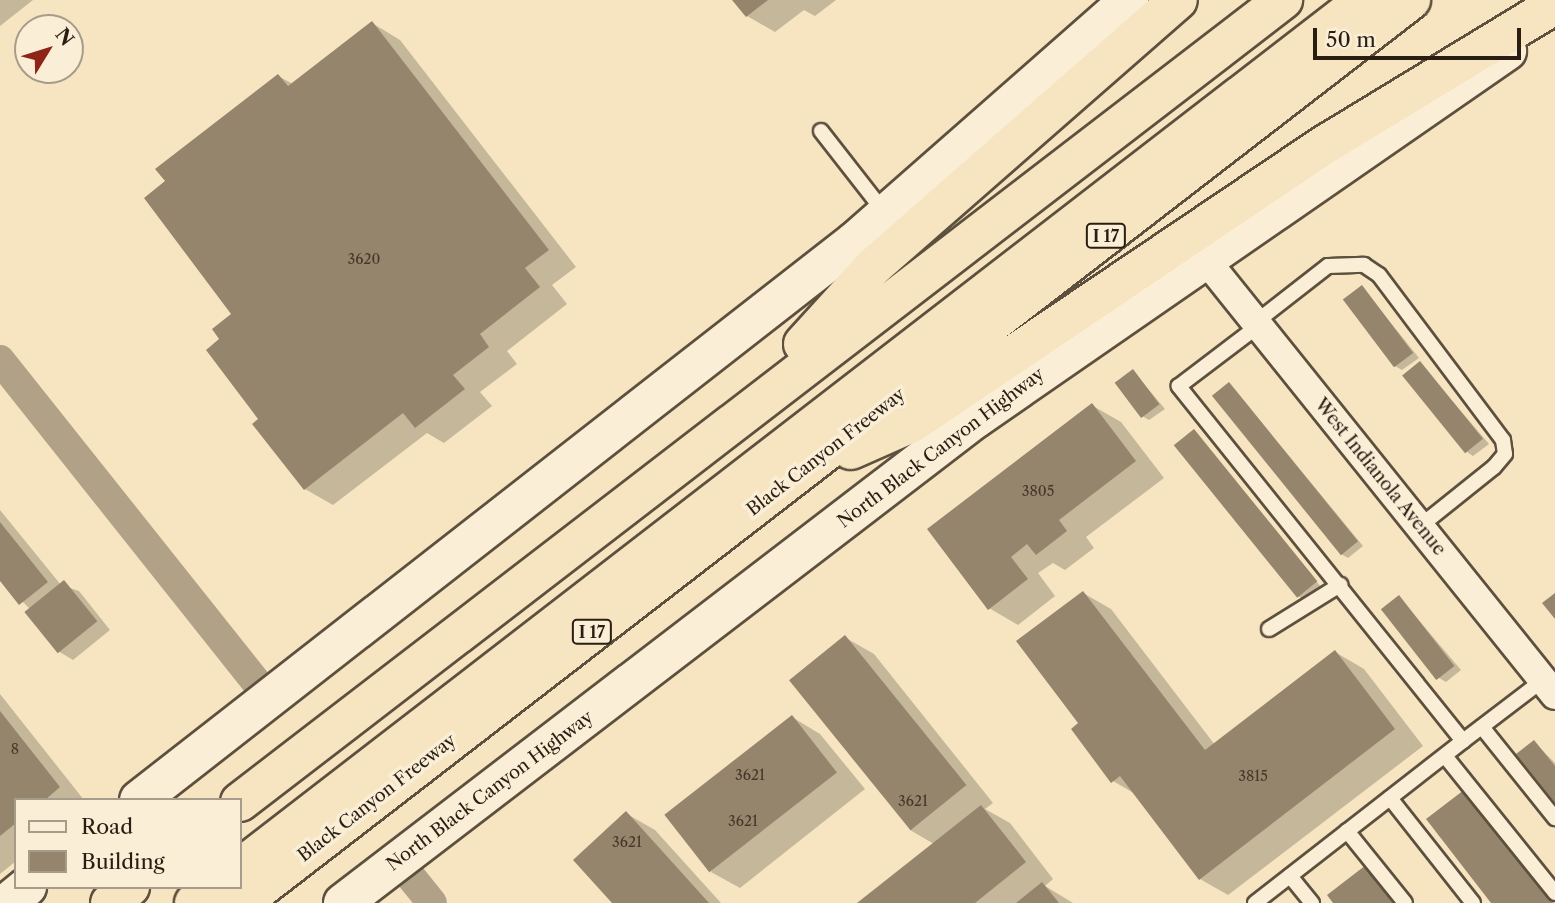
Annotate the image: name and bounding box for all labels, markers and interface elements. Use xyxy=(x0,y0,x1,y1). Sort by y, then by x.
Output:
north arrow xyxy=(14,14,84,84)
scale bar xyxy=(1317,14,1525,58)
text: N xyxy=(50,23,79,51)
text: 50 m xyxy=(1326,27,1376,52)
road number: I 17 xyxy=(1085,224,1127,248)
house number: 3620 xyxy=(348,251,380,267)
street label: North Black Canyon Highway xyxy=(834,363,1048,533)
street label: Black Canyon Freeway xyxy=(742,383,910,521)
street label: West Indianola Avenue xyxy=(1310,394,1450,560)
house number: 3805 xyxy=(1022,483,1054,499)
road number: I 17 xyxy=(571,620,613,645)
street label: North Black Canyon Highway xyxy=(383,706,597,876)
street label: Black Canyon Freeway xyxy=(293,729,461,867)
house number: 8 xyxy=(11,741,19,757)
house number: 3621 xyxy=(735,767,765,783)
house number: 3815 xyxy=(1238,768,1268,784)
house number: 3621 xyxy=(898,793,928,809)
legend xyxy=(14,798,242,889)
house number: 3621 xyxy=(728,813,758,829)
text: Road xyxy=(81,814,133,839)
house number: 3621 xyxy=(612,834,642,850)
text: Building xyxy=(81,849,165,874)

